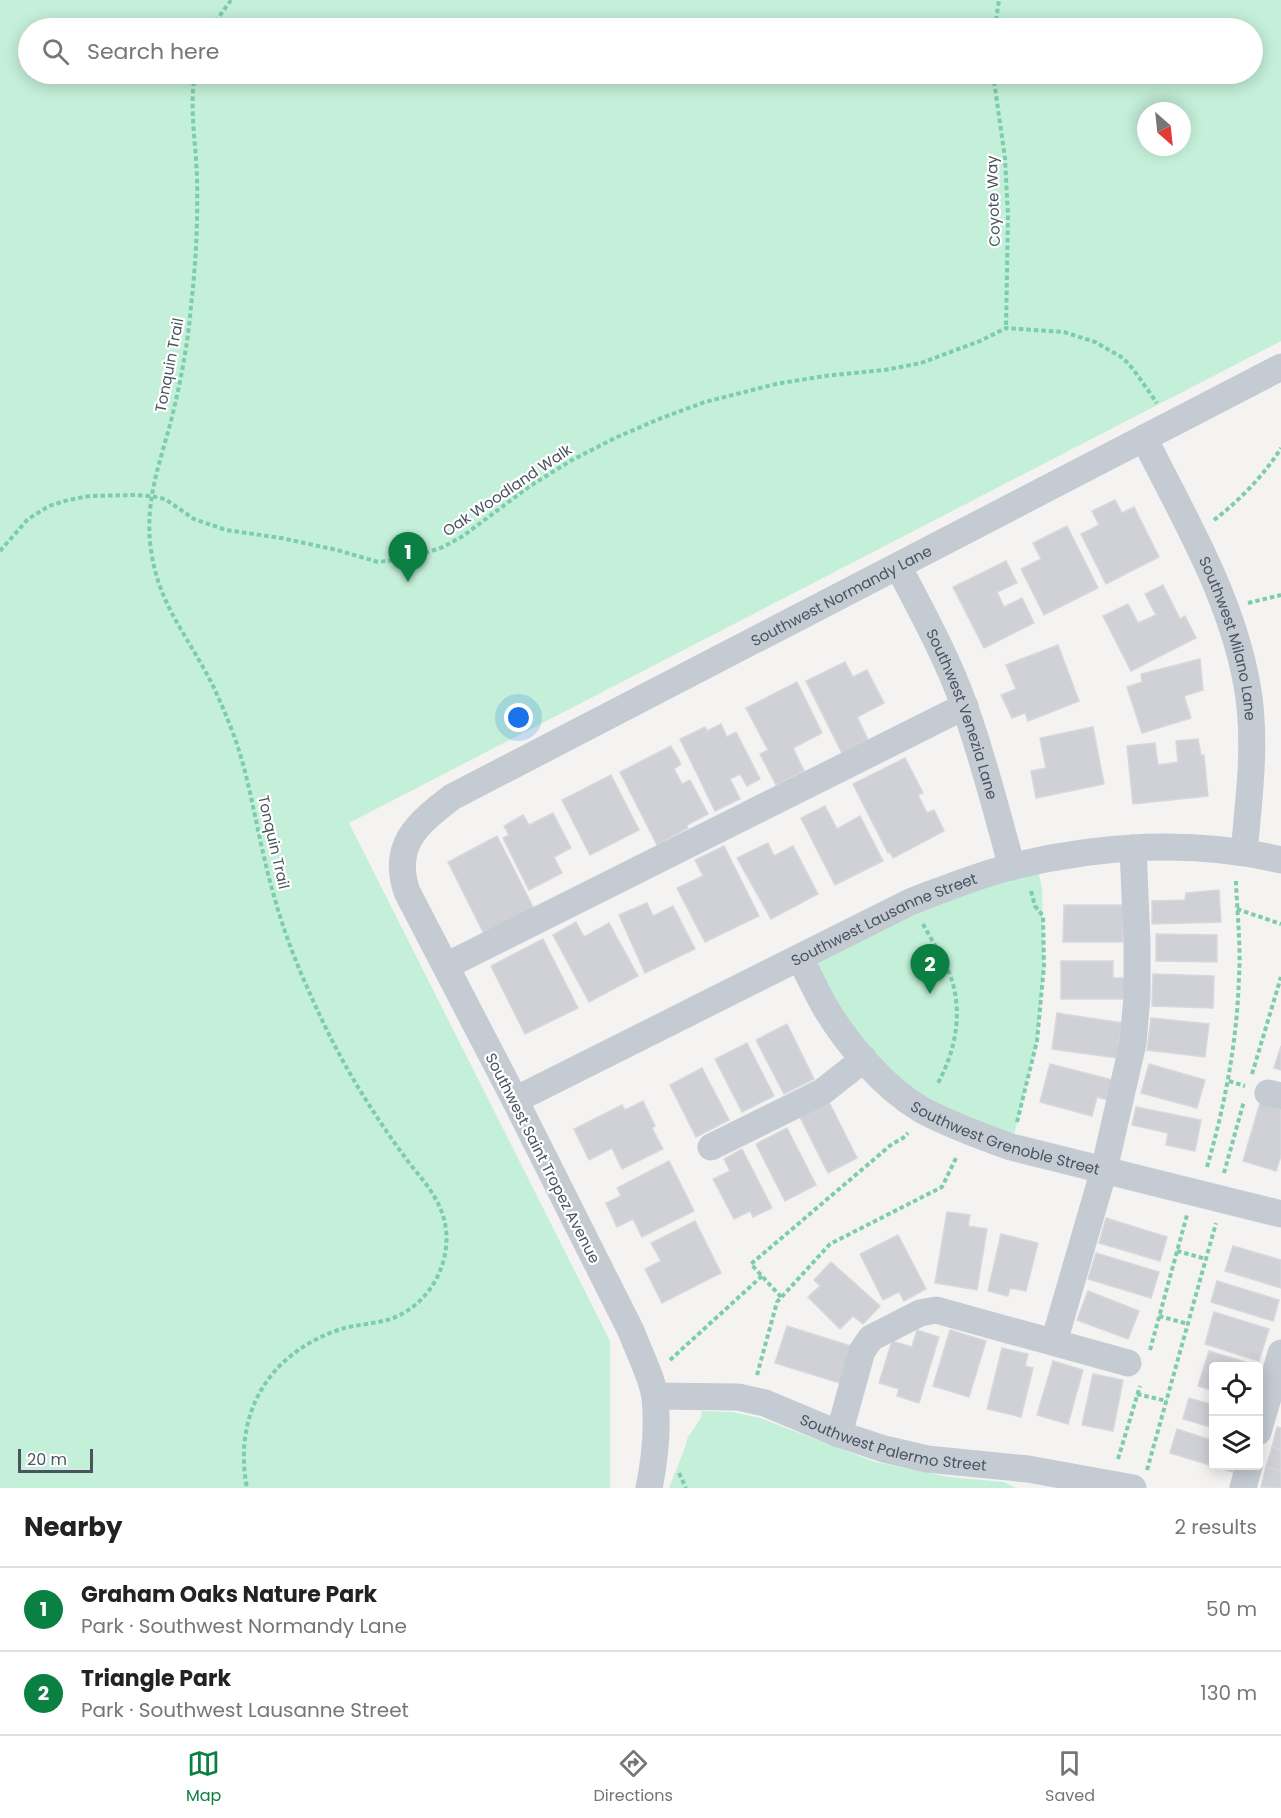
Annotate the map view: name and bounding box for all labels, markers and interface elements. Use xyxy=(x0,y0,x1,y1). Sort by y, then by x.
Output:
search box xyxy=(18,18,1263,84)
icon: search xyxy=(39,35,72,68)
text: Search here xyxy=(87,36,220,67)
north arrow xyxy=(1137,102,1191,156)
street label: Coyote Way xyxy=(981,155,1005,247)
street label: Tonquin Trail xyxy=(150,316,188,414)
street label: Oak Woodland Walk xyxy=(438,439,576,541)
pin: 1 xyxy=(388,532,428,582)
street label: Southwest Normandy Lane xyxy=(747,540,935,651)
street label: Southwest Milano Lane xyxy=(1194,553,1262,721)
street label: Southwest Venezia Lane xyxy=(922,625,1003,802)
your location xyxy=(504,703,533,732)
street label: Tonquin Trail xyxy=(253,793,295,891)
street label: Southwest Lausanne Street xyxy=(787,867,979,971)
pin: 2 xyxy=(910,944,950,994)
street label: Southwest Saint Tropez Avenue xyxy=(481,1049,605,1267)
street label: Southwest Grenoble Street xyxy=(907,1095,1102,1179)
map controls xyxy=(1209,1362,1263,1470)
button: locate xyxy=(1209,1362,1263,1416)
street label: Southwest Palermo Street xyxy=(797,1408,988,1475)
button: layers xyxy=(1209,1416,1263,1470)
scale bar xyxy=(18,1446,93,1474)
text: 20 m xyxy=(27,1448,67,1471)
text: Nearby xyxy=(24,1509,122,1545)
text: 2 results xyxy=(1174,1513,1257,1541)
text: Graham Oaks Nature Park xyxy=(81,1579,377,1610)
text: 1 xyxy=(40,1595,47,1623)
text: 50 m xyxy=(1206,1595,1257,1623)
text: Park · Southwest Normandy Lane xyxy=(81,1612,407,1640)
text: Triangle Park xyxy=(81,1663,231,1694)
text: 2 xyxy=(38,1679,49,1707)
text: 130 m xyxy=(1200,1679,1257,1707)
text: Park · Southwest Lausanne Street xyxy=(81,1696,409,1724)
tab: Map xyxy=(186,1747,221,1808)
tab: Directions xyxy=(594,1747,673,1808)
tab: Saved xyxy=(1045,1747,1095,1808)

